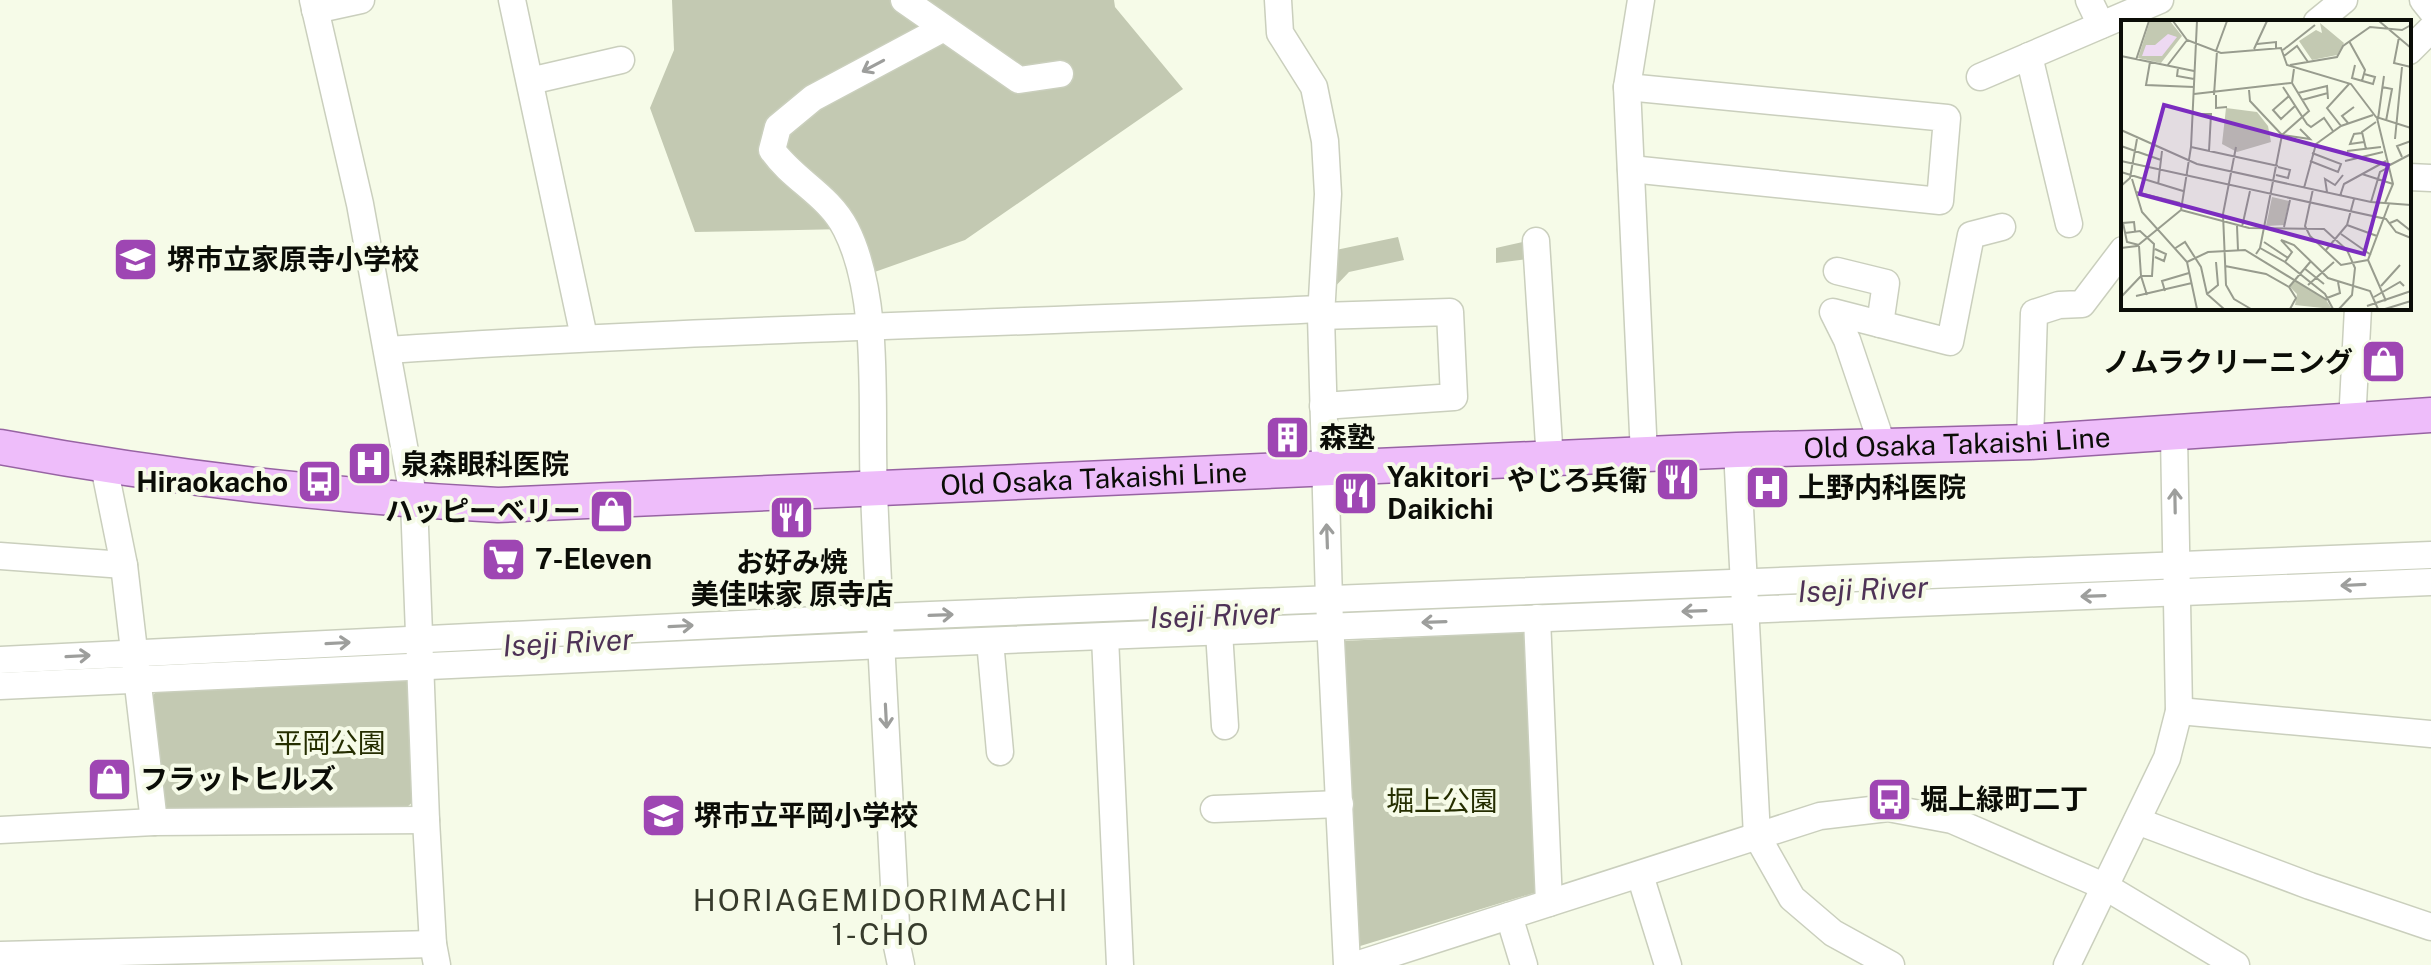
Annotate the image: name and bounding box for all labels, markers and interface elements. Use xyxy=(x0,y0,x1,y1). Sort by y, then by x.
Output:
inset map xyxy=(2121,20,2411,310)
one-way arrow xyxy=(862,58,885,74)
school or university icon: 堺市立家原寺小学校 xyxy=(112,235,160,283)
place label: 堺市立家原寺小学校 xyxy=(167,242,419,275)
shop icon: ノムラクリーニング xyxy=(2360,338,2408,386)
place label: ノムラクリーニング xyxy=(2102,345,2353,378)
building icon: 森塾 xyxy=(1264,413,1312,461)
place label: 森塾 xyxy=(1319,420,1375,453)
street label: Old Osaka Takaishi Line xyxy=(1803,420,2111,464)
hospital icon: 泉森眼科医院 xyxy=(346,440,394,488)
place label: 泉森眼科医院 xyxy=(401,447,569,480)
street label: Old Osaka Takaishi Line xyxy=(940,455,1248,501)
restaurant icon: やじろ兵衛 xyxy=(1654,456,1702,504)
bus stop icon: Hiraokacho xyxy=(295,458,343,506)
place label: Yakitori Daikichi xyxy=(1387,460,1494,525)
place label: やじろ兵衛 xyxy=(1507,463,1647,496)
hospital icon: 上野内科医院 xyxy=(1743,463,1791,511)
place label: Hiraokacho xyxy=(136,465,288,498)
restaurant icon: Yakitori Daikichi xyxy=(1332,469,1380,517)
place label: 上野内科医院 xyxy=(1798,470,1966,503)
shop icon: ハッピーベリー xyxy=(588,487,636,535)
one-way arrow xyxy=(2167,488,2183,515)
place label: ハッピーベリー xyxy=(385,494,581,527)
restaurant icon: お好み焼 美佳味家 原寺店 xyxy=(768,494,816,542)
one-way arrow xyxy=(1319,523,1335,550)
supermarket icon: 7-Eleven xyxy=(480,535,528,583)
place label: 7-Eleven xyxy=(535,542,652,575)
place label: お好み焼 美佳味家 原寺店 xyxy=(691,545,893,610)
water label: Iseji River xyxy=(1797,569,1930,609)
one-way arrow xyxy=(2340,578,2367,593)
one-way arrow xyxy=(2080,589,2107,604)
water label: Iseji River xyxy=(1149,595,1282,635)
one-way arrow xyxy=(1681,604,1708,619)
one-way arrow xyxy=(927,608,954,623)
one-way arrow xyxy=(1421,615,1448,630)
one-way arrow xyxy=(667,619,694,634)
water label: Iseji River xyxy=(502,621,635,663)
one-way arrow xyxy=(324,635,351,650)
one-way arrow xyxy=(64,648,91,663)
one-way arrow xyxy=(879,702,894,729)
park label: 平岡公園 xyxy=(274,726,386,759)
shop icon: フラットヒルズ xyxy=(85,755,133,803)
place label: フラットヒルズ xyxy=(140,762,336,795)
bus stop icon: 堀上緑町二丁 xyxy=(1865,775,1913,823)
place label: 堀上緑町二丁 xyxy=(1920,782,2088,815)
park label: 堀上公園 xyxy=(1386,784,1498,817)
school or university icon: 堺市立平岡小学校 xyxy=(639,791,687,839)
place label: 堺市立平岡小学校 xyxy=(694,798,918,831)
district label: HORIAGEMIDORIMACHI 1-CHO xyxy=(693,882,1069,952)

